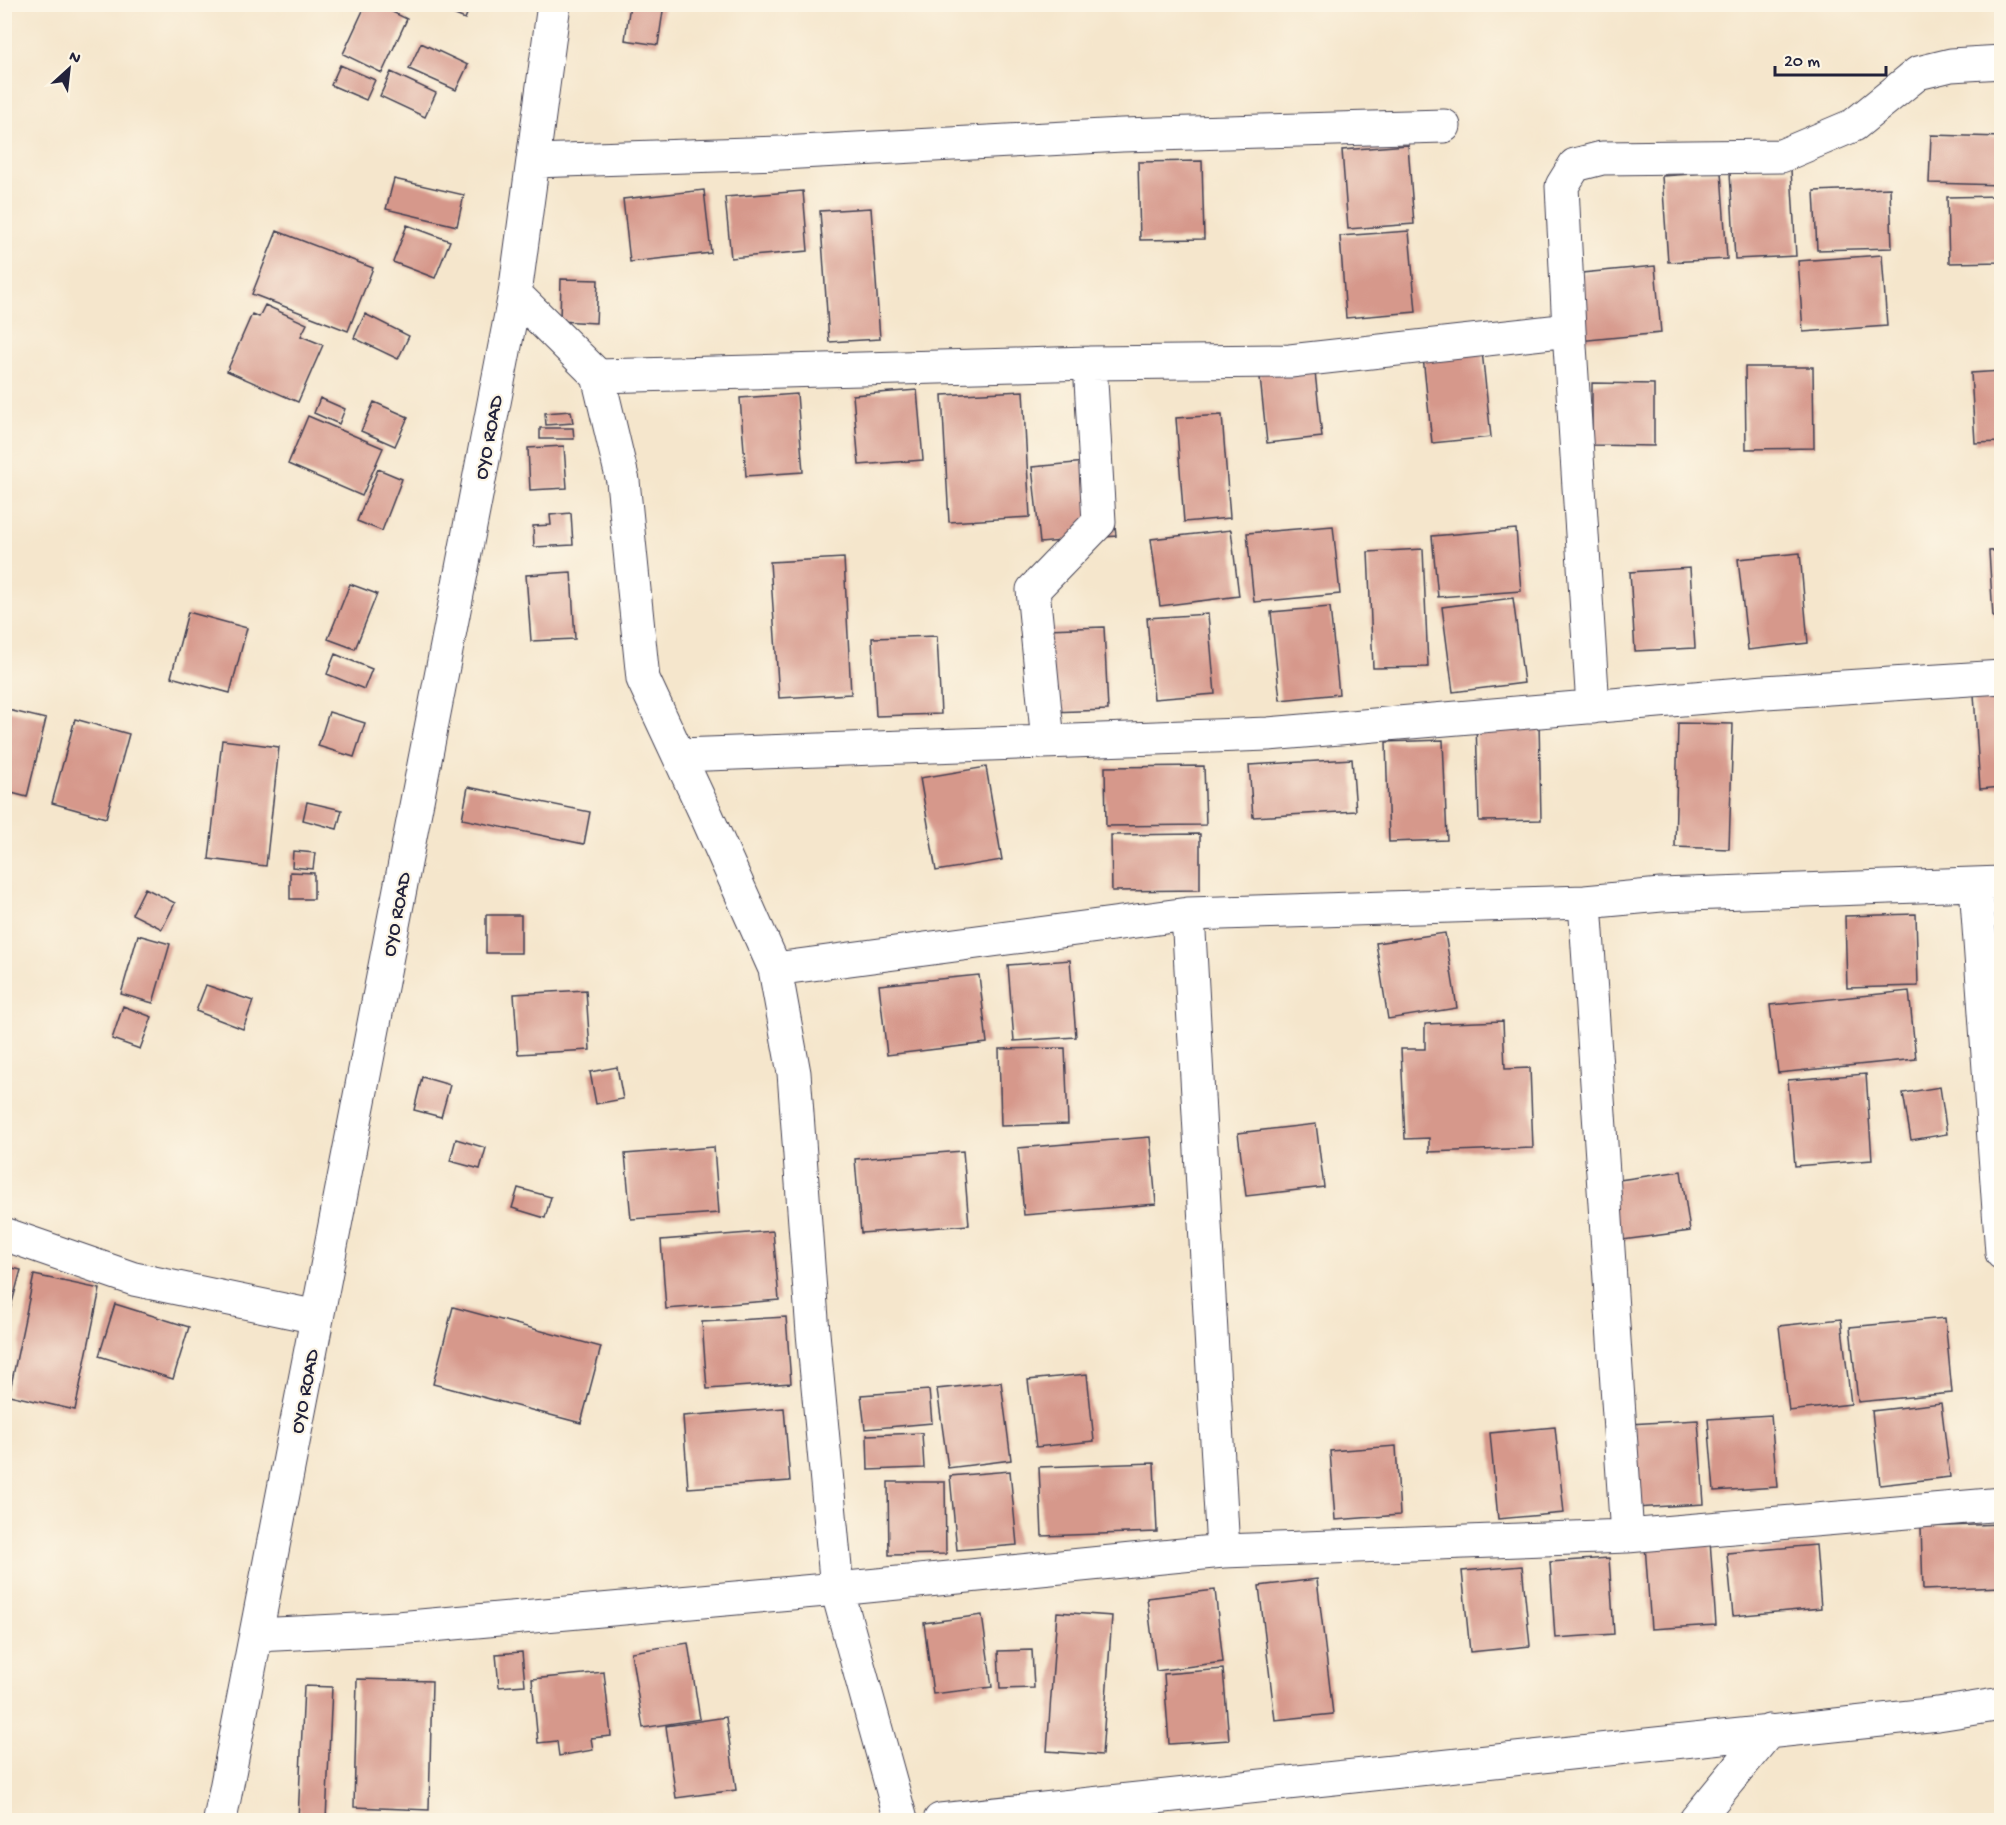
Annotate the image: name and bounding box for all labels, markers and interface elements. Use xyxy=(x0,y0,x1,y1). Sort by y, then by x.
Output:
north arrow xyxy=(39,39,99,99)
scale bar xyxy=(1775,39,1886,77)
text: N xyxy=(65,48,84,70)
text: 20 m xyxy=(1784,52,1820,73)
street label: OYO ROAD xyxy=(471,393,510,482)
street label: OYO ROAD xyxy=(379,870,418,959)
street label: OYO ROAD xyxy=(287,1347,326,1436)

